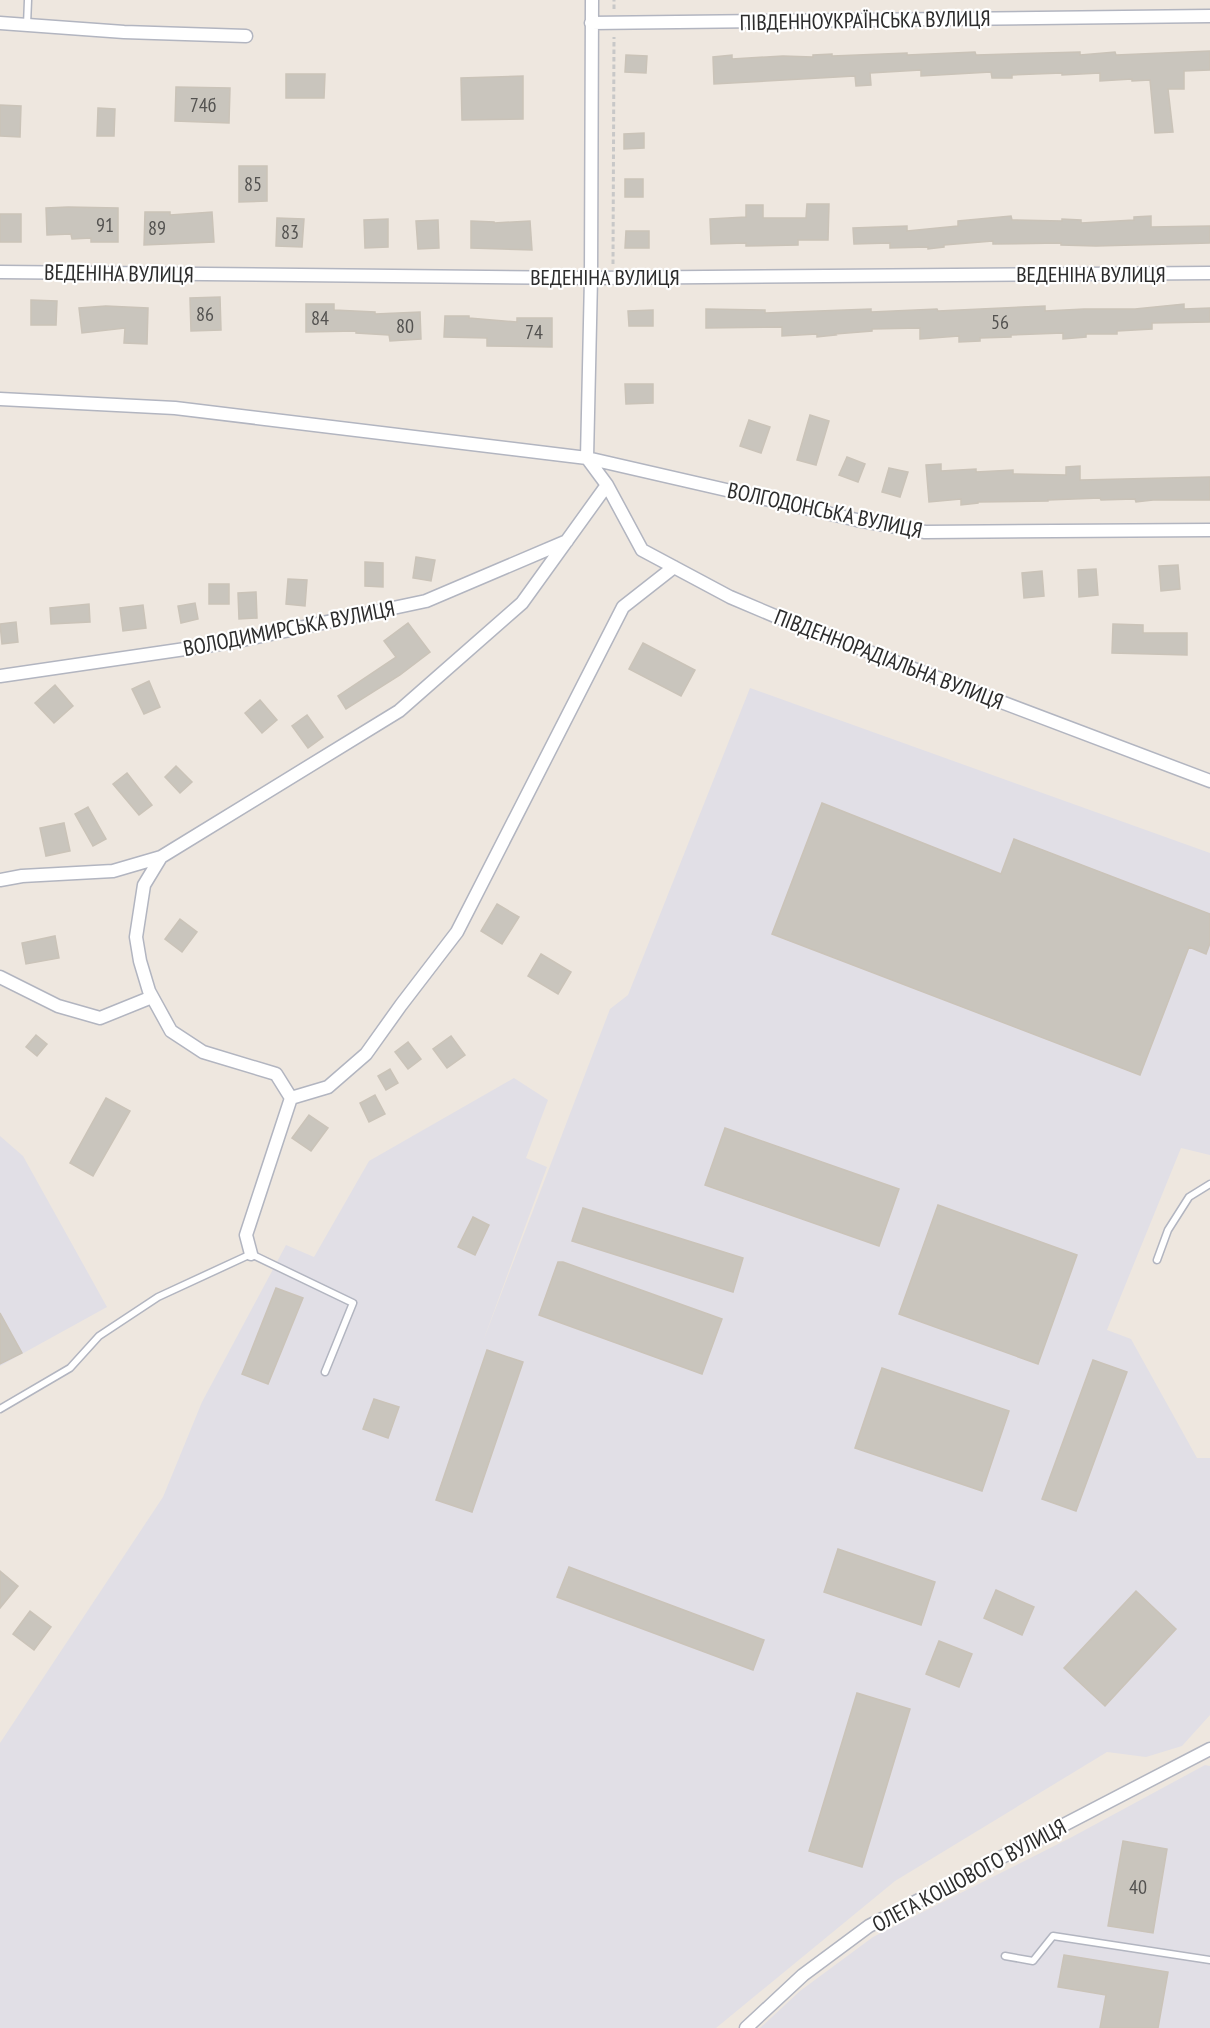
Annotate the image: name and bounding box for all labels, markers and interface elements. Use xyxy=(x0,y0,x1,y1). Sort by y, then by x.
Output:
street label: ПІВДЕННОУКРАЇНСЬКА ВУЛИЦЯ xyxy=(739,4,991,36)
house number: 74б xyxy=(190,92,216,118)
house number: 85 xyxy=(244,171,262,197)
house number: 91 xyxy=(96,212,114,238)
house number: 89 xyxy=(148,215,166,241)
house number: 83 xyxy=(281,219,299,245)
street label: ВЕДЕНІНА ВУЛИЦЯ xyxy=(44,258,194,288)
street label: ВЕДЕНІНА ВУЛИЦЯ xyxy=(1016,260,1166,288)
street label: ВЕДЕНІНА ВУЛИЦЯ xyxy=(530,263,680,291)
house number: 86 xyxy=(196,301,214,327)
house number: 84 xyxy=(311,305,329,331)
house number: 56 xyxy=(991,309,1009,335)
house number: 80 xyxy=(396,313,414,339)
house number: 74 xyxy=(525,319,543,345)
street label: ВОЛГОДОНСЬКА ВУЛИЦЯ xyxy=(725,476,925,544)
street label: ВОЛОДИМИРСЬКА ВУЛИЦЯ xyxy=(181,594,397,662)
street label: ПІВДЕННОРАДІАЛЬНА ВУЛИЦЯ xyxy=(771,602,1007,716)
street label: ОЛЕГА КОШОВОГО ВУЛИЦЯ xyxy=(867,1812,1071,1938)
house number: 40 xyxy=(1129,1874,1147,1900)

